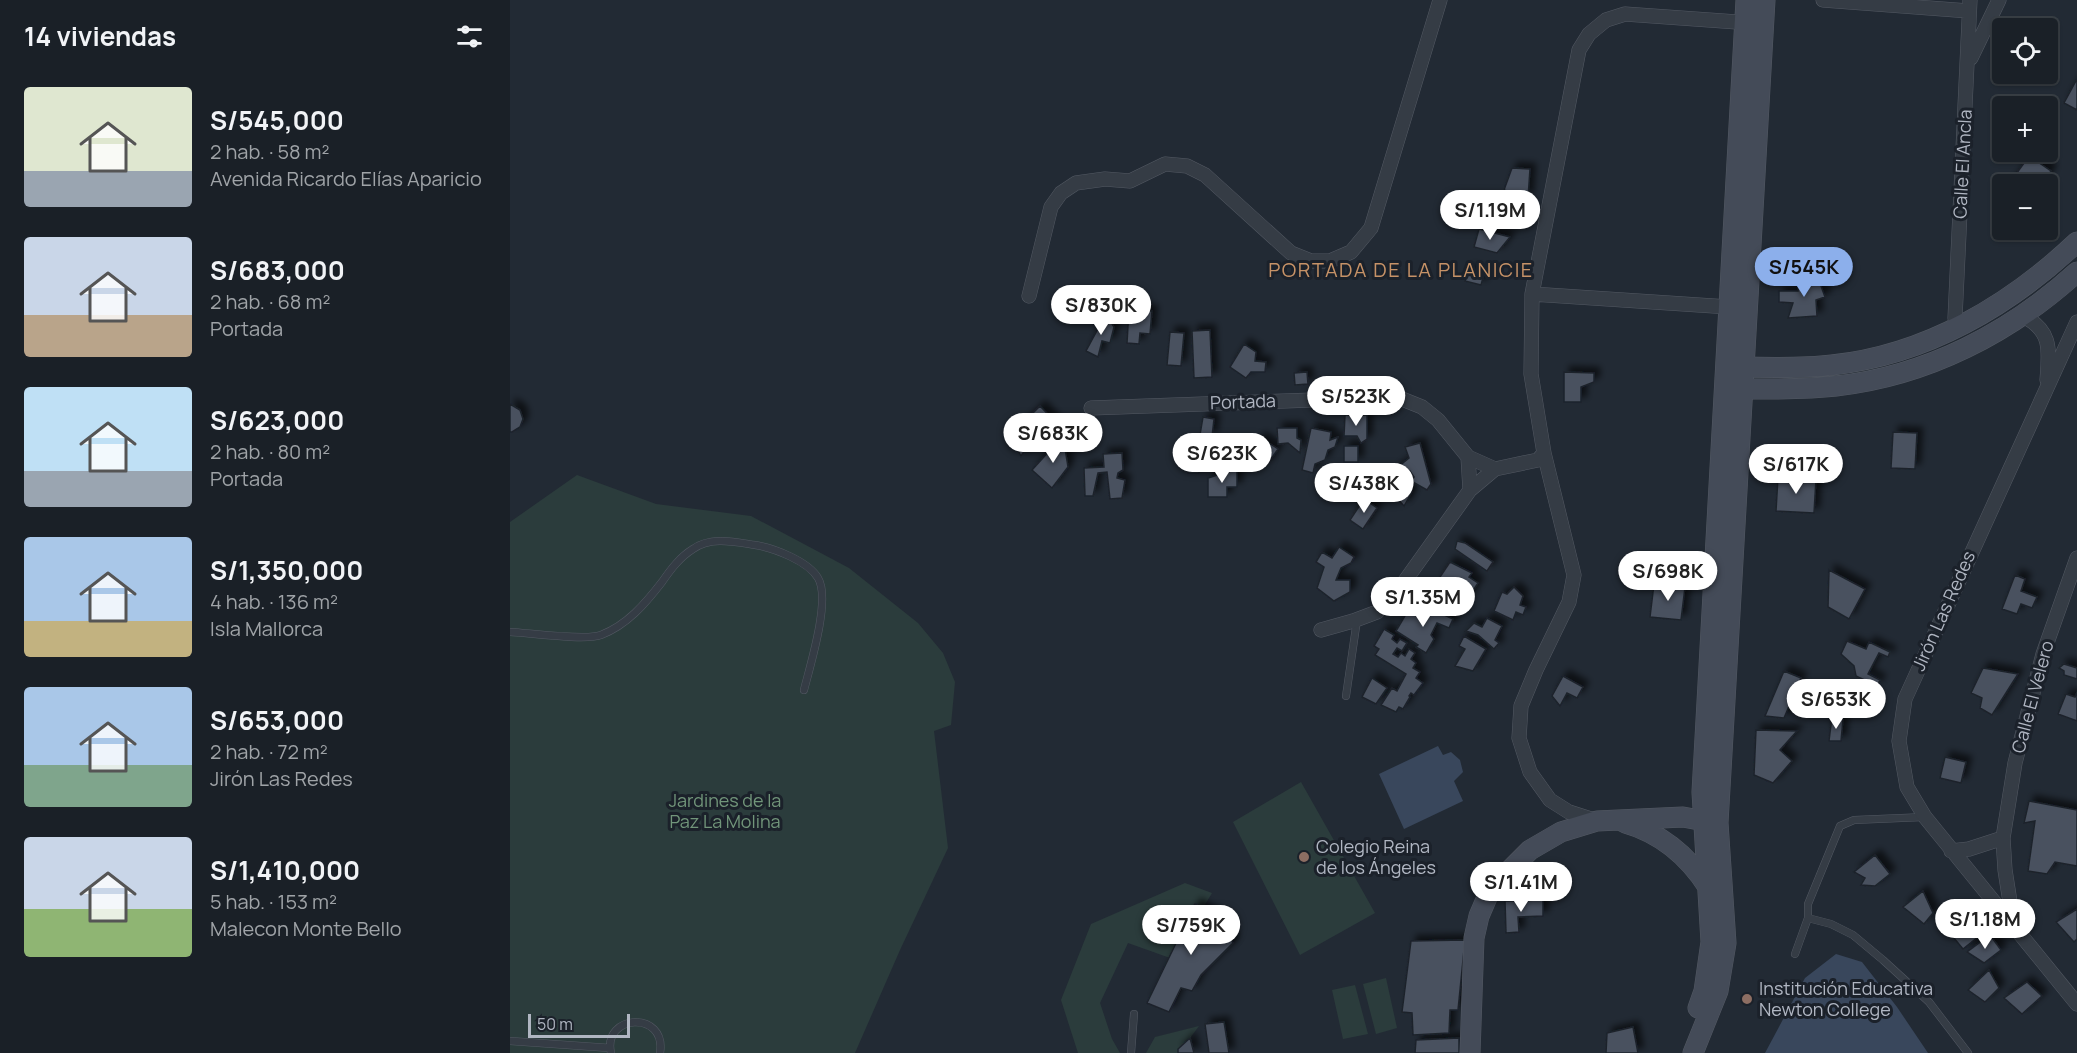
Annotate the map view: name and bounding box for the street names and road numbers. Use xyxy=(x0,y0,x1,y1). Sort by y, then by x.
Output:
street label: Calle El Ancla xyxy=(1947,109,1977,219)
street label: Portada xyxy=(1210,388,1276,414)
street label: Jirón Las Redes xyxy=(1906,547,1980,674)
street label: Calle El Velero xyxy=(2006,638,2059,756)

